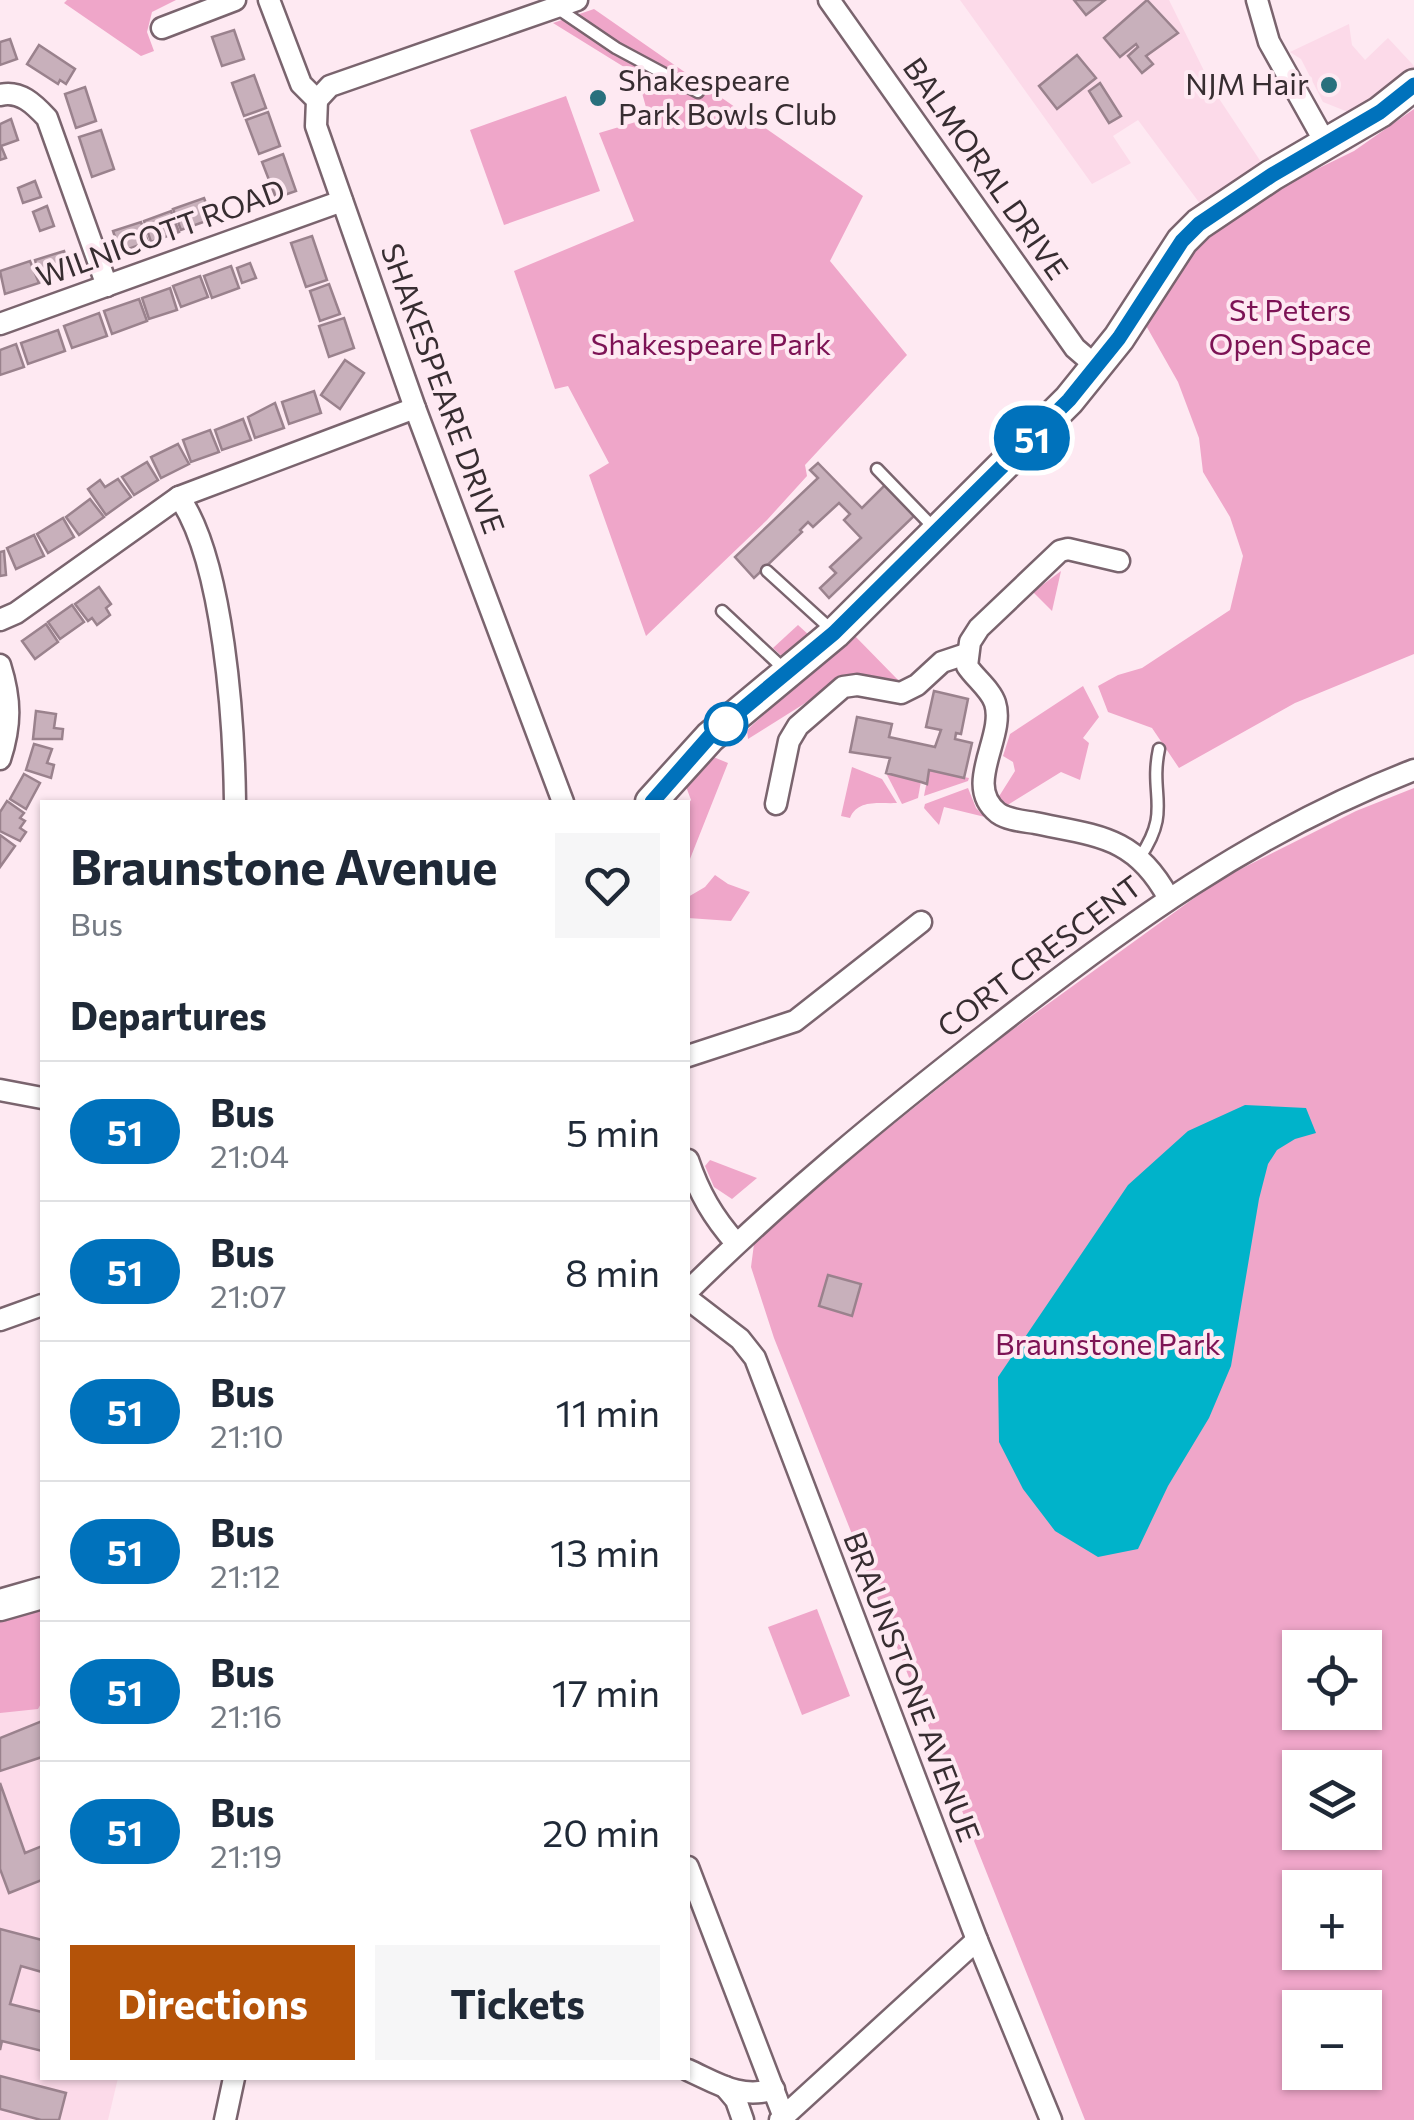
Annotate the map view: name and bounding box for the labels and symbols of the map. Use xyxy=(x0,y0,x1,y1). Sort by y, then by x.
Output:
street label: BALMORAL DRIVE xyxy=(897,49,1077,286)
place label: Shakespeare Park Bowls Club xyxy=(618,60,837,131)
place label: NJM Hair xyxy=(1185,64,1309,101)
marker: NJM Hair xyxy=(1318,74,1340,96)
marker: Shakespeare Park Bowls Club xyxy=(587,87,609,109)
street label: WILNICOTT ROAD xyxy=(31,170,289,294)
street label: SHAKESPEARE DRIVE xyxy=(375,238,514,538)
park label: St Peters Open Space xyxy=(1209,290,1371,361)
park label: Shakespeare Park xyxy=(591,324,831,361)
line badge: 51 xyxy=(987,406,1077,470)
unlabelled marker xyxy=(705,703,747,745)
street label: CORT CRESCENT xyxy=(929,866,1148,1044)
park label: Braunstone Park xyxy=(995,1324,1221,1361)
street label: BRAUNSTONE AVENUE xyxy=(837,1526,990,1846)

